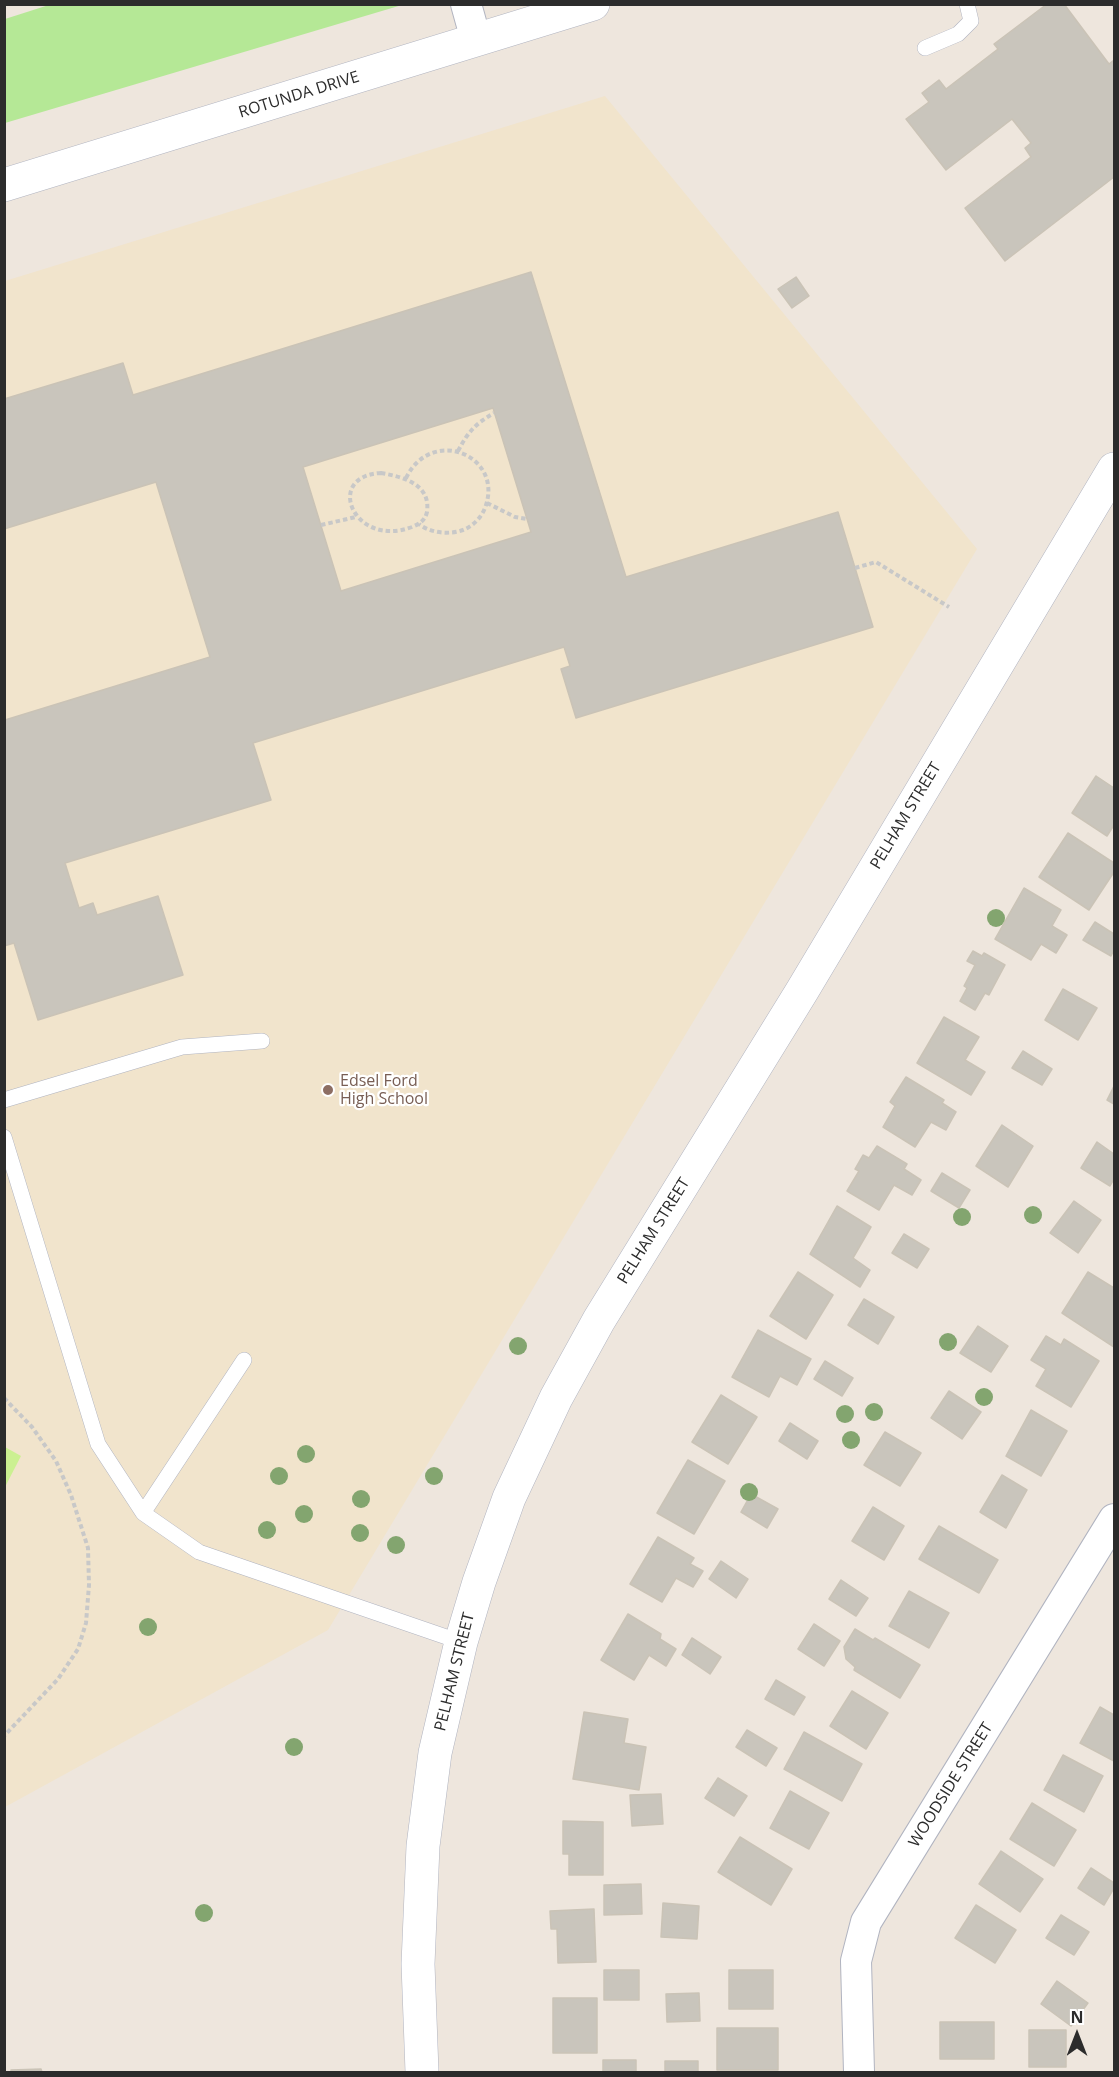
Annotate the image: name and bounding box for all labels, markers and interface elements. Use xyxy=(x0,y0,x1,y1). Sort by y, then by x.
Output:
street label: ROTUNDA DRIVE xyxy=(236,68,362,122)
street label: PELHAM STREET xyxy=(867,759,945,873)
place label: Edsel Ford High School xyxy=(340,1071,428,1109)
marker: Edsel Ford High School xyxy=(321,1083,335,1097)
street label: PELHAM STREET xyxy=(614,1174,694,1288)
street label: PELHAM STREET xyxy=(431,1611,479,1733)
street label: WOODSIDE STREET xyxy=(905,1719,997,1851)
north arrow xyxy=(1047,2005,1107,2065)
text: N xyxy=(1070,2006,1084,2028)

